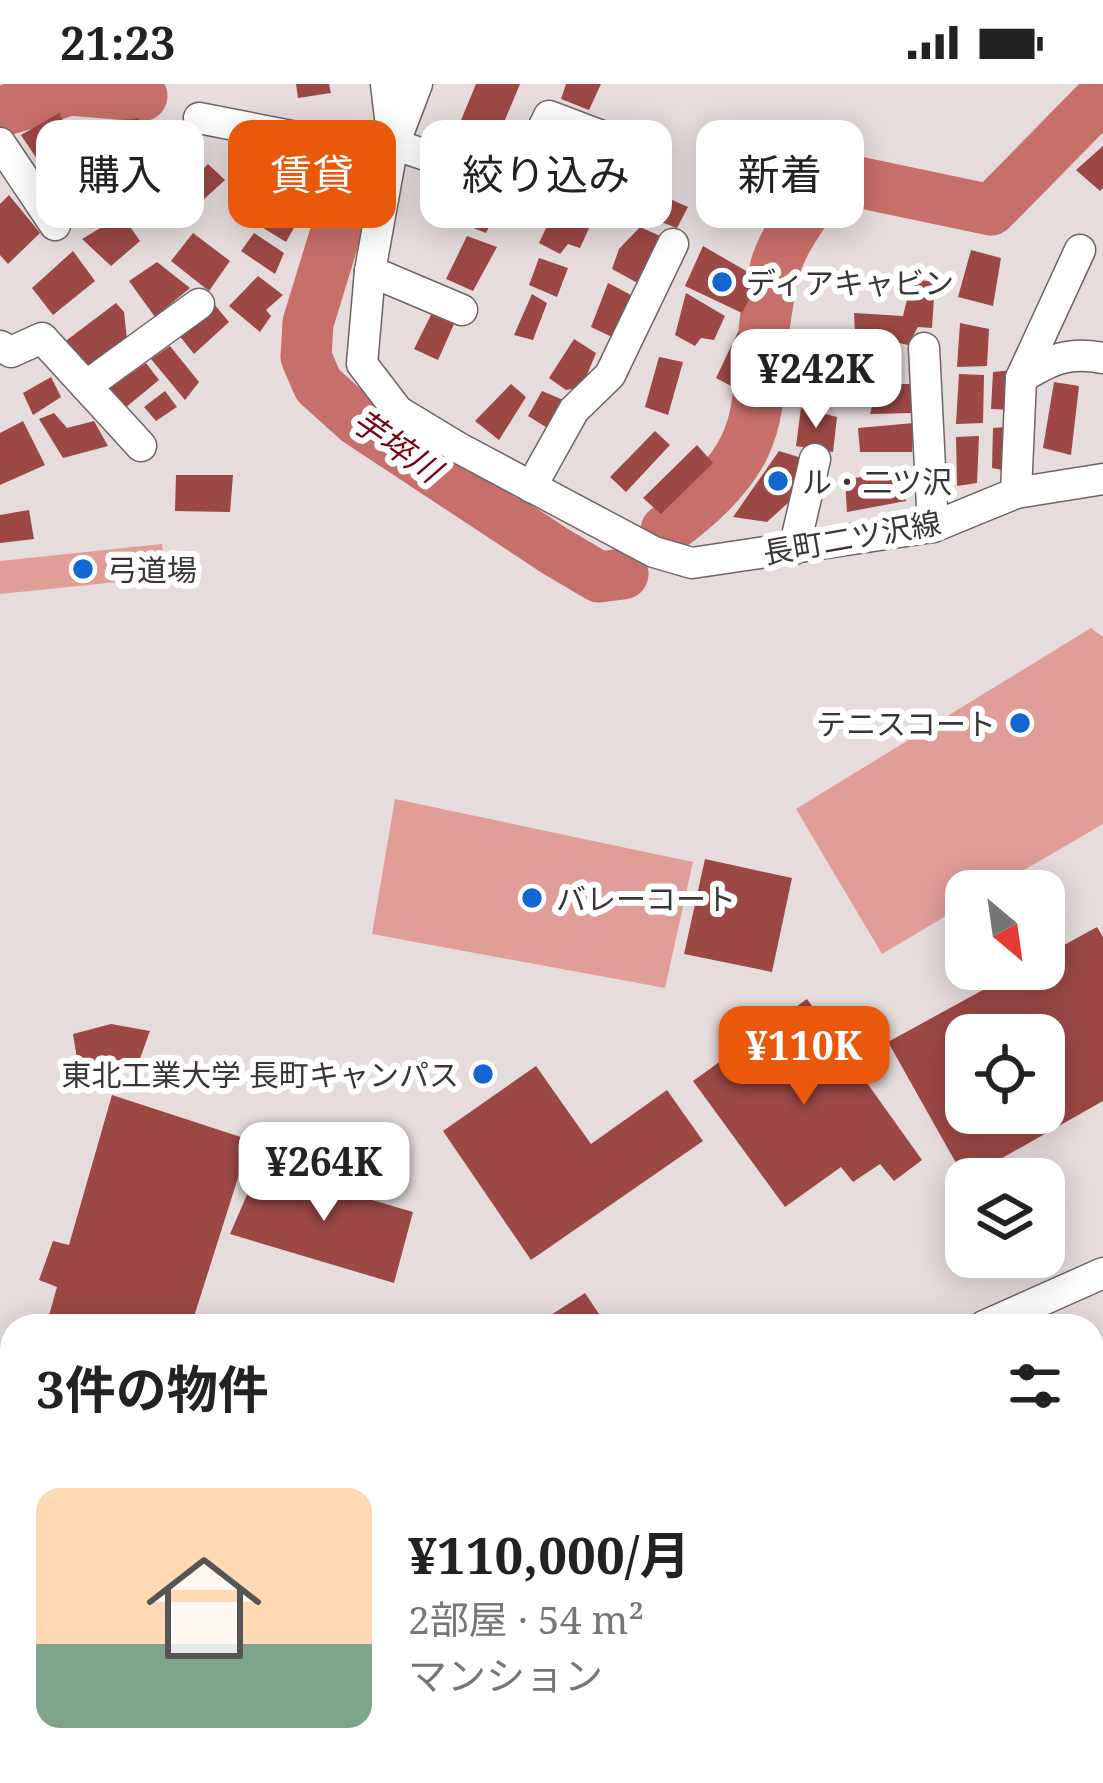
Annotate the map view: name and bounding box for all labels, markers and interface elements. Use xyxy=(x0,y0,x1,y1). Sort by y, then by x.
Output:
text: 21:23 xyxy=(60,12,175,73)
chip: 購入 xyxy=(36,120,204,228)
chip: 賃貸 xyxy=(228,120,396,228)
chip: 絞り込み xyxy=(420,120,672,228)
chip: 新着 xyxy=(696,120,864,228)
place label: ディアキャビン xyxy=(746,262,954,303)
marker: ディアキャビン xyxy=(709,269,735,295)
pin: ¥242K xyxy=(732,329,900,431)
text: ¥242K xyxy=(758,341,874,394)
water label: 芋埣川 xyxy=(344,398,453,494)
place label: ル・二ツ沢 xyxy=(802,461,952,502)
marker: ル・二ツ沢 xyxy=(765,468,791,494)
street label: 長町二ツ沢線 xyxy=(760,501,944,573)
place label: 弓道場 xyxy=(107,549,197,590)
marker: 弓道場 xyxy=(70,556,96,582)
place label: テニスコート xyxy=(816,703,996,744)
marker: テニスコート xyxy=(1007,710,1033,736)
north arrow xyxy=(945,870,1065,990)
map controls xyxy=(945,870,1065,1278)
place label: バレーコート xyxy=(556,878,736,919)
marker: バレーコート xyxy=(519,885,545,911)
pin: ¥110K xyxy=(720,1006,888,1108)
button: locate xyxy=(945,1014,1065,1134)
text: ¥110K xyxy=(746,1018,862,1071)
place label: 東北工業大学 長町キャンパス xyxy=(61,1054,459,1095)
marker: 東北工業大学 長町キャンパス xyxy=(470,1061,496,1087)
pin: ¥264K xyxy=(240,1122,408,1224)
text: ¥264K xyxy=(266,1134,382,1187)
button: layers xyxy=(945,1158,1065,1278)
text: 3件の物件 xyxy=(36,1353,269,1423)
icon: filters xyxy=(1002,1353,1068,1419)
text: ¥110,000/月 xyxy=(408,1519,690,1589)
icon: home xyxy=(132,1536,276,1680)
text: 2部屋 · 54 m² xyxy=(408,1592,644,1645)
text: マンション xyxy=(408,1648,603,1701)

